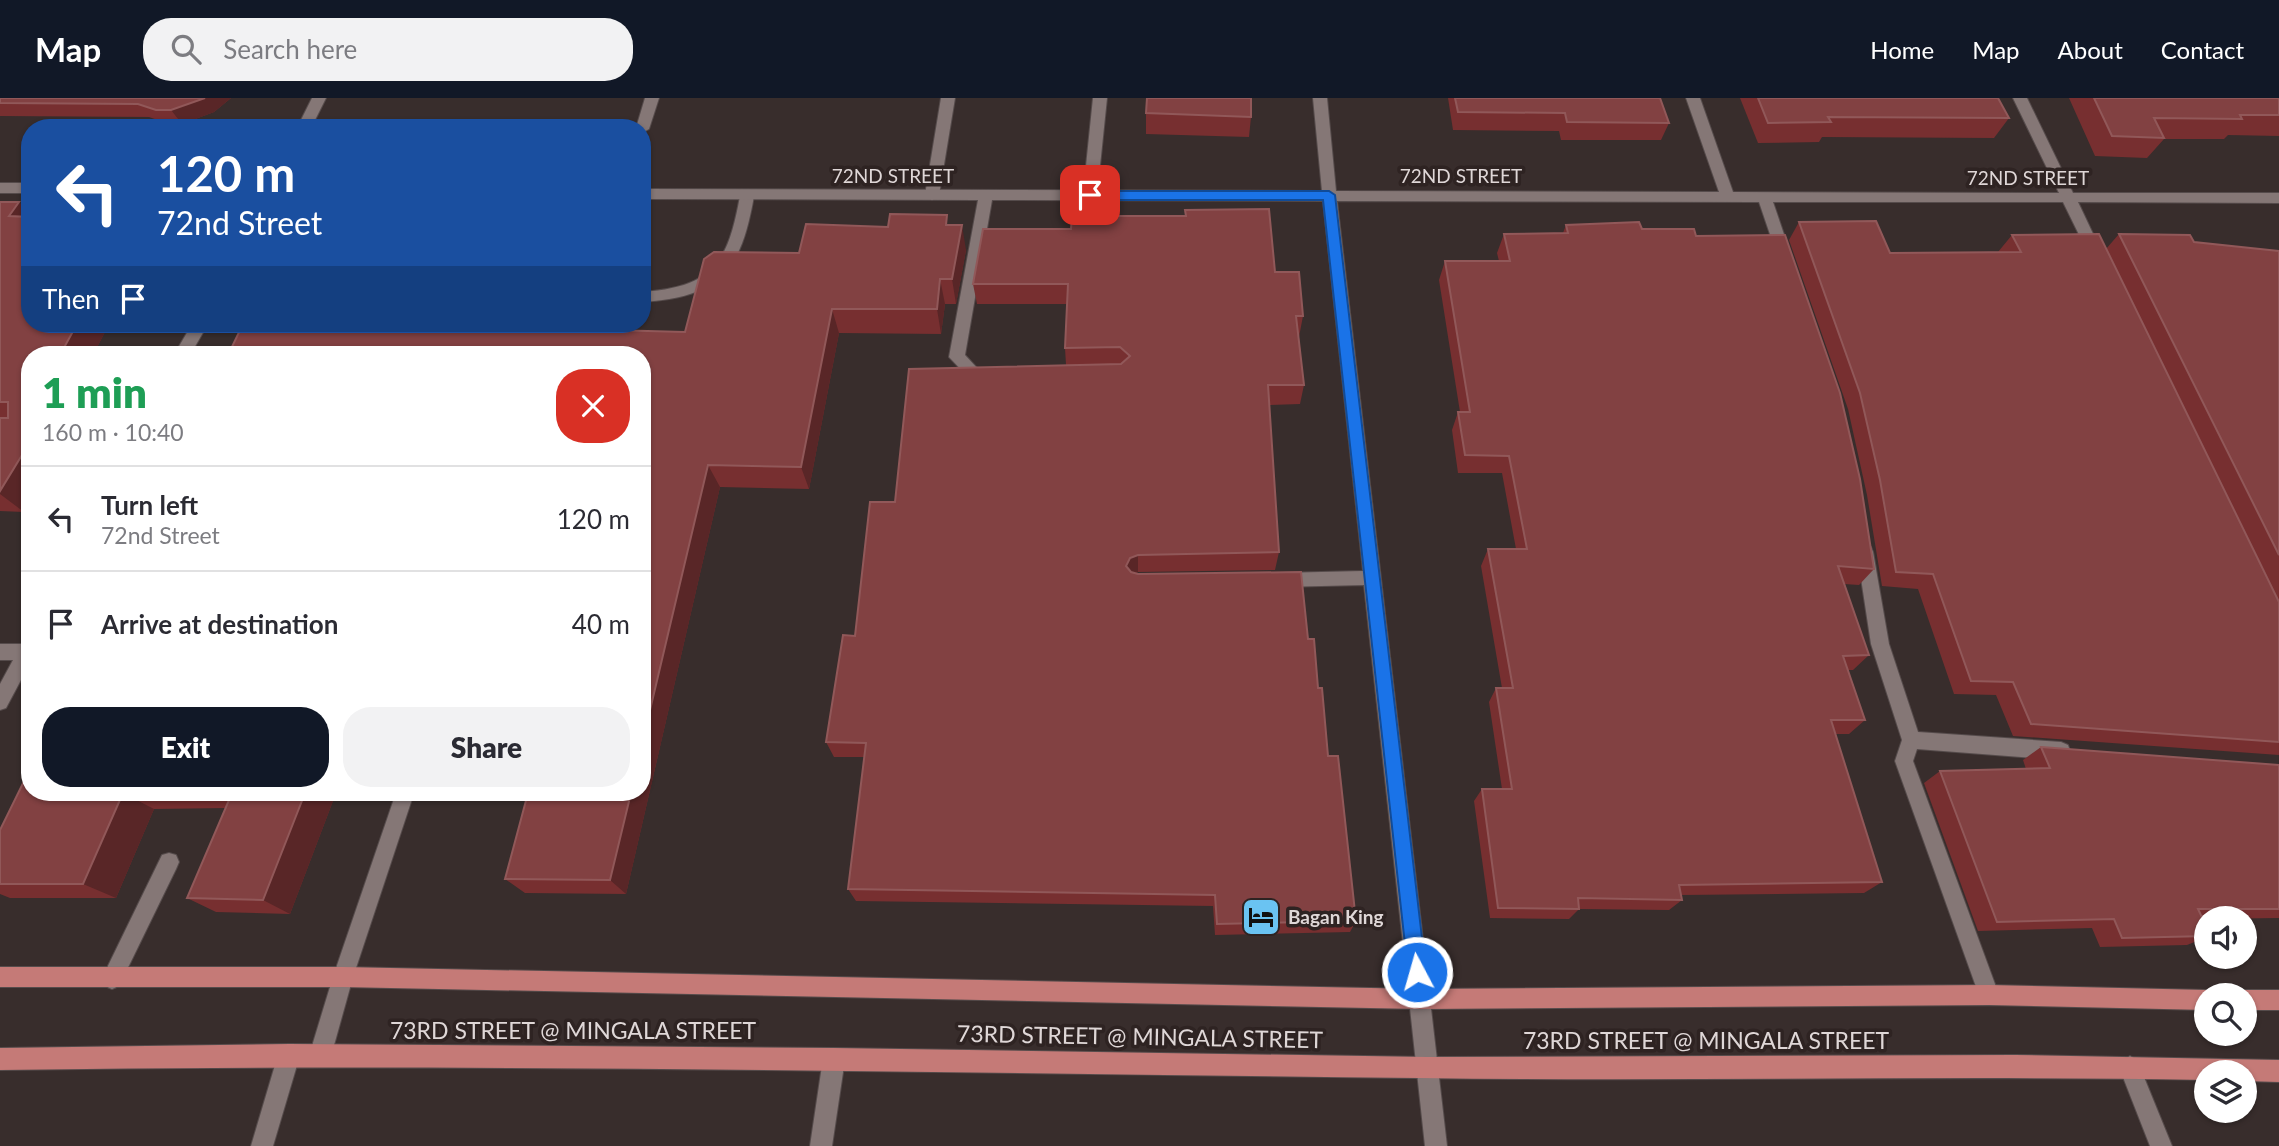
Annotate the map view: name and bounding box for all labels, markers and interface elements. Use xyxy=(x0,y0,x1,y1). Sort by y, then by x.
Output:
search box xyxy=(143,18,633,81)
text: Map xyxy=(35,29,101,69)
icon: search xyxy=(167,30,205,68)
text: Search here xyxy=(223,33,357,65)
text: Home xyxy=(1870,35,1934,64)
text: Map xyxy=(1972,35,2020,64)
text: About xyxy=(2058,35,2123,64)
text: Contact xyxy=(2161,35,2244,64)
text: 120 m xyxy=(157,144,295,202)
icon: left xyxy=(42,147,133,238)
street label: 72ND STREET xyxy=(832,164,954,187)
street label: 72ND STREET xyxy=(1400,164,1522,187)
pin xyxy=(1060,165,1120,225)
street label: 72ND STREET xyxy=(1967,166,2089,189)
icon: arrive xyxy=(1071,176,1109,214)
text: 72nd Street xyxy=(157,203,322,242)
icon: arrive xyxy=(114,280,152,318)
text: Then xyxy=(42,283,100,315)
text: 1 min xyxy=(42,367,147,417)
button: close xyxy=(556,369,630,443)
text: 160 m · 10:40 xyxy=(42,418,184,446)
text: Turn left xyxy=(101,489,198,521)
icon: left xyxy=(42,500,80,538)
text: 120 m xyxy=(557,503,630,535)
text: 72nd Street xyxy=(101,521,220,549)
icon: arrive xyxy=(42,605,80,643)
text: Arrive at destination xyxy=(101,608,338,640)
text: 40 m xyxy=(572,608,630,640)
button: Exit xyxy=(42,707,329,787)
button: Share xyxy=(343,707,630,787)
hotel icon: Bagan King xyxy=(1240,896,1282,938)
place label: Bagan King xyxy=(1288,905,1384,928)
map controls xyxy=(2194,906,2257,1123)
button: sound xyxy=(2194,906,2257,969)
position arrow xyxy=(1380,935,1454,1009)
button: search xyxy=(2194,983,2257,1046)
street label: 73RD STREET @ MINGALA STREET xyxy=(390,1016,756,1044)
street label: 73RD STREET @ MINGALA STREET xyxy=(957,1019,1324,1053)
street label: 73RD STREET @ MINGALA STREET xyxy=(1523,1026,1889,1054)
button: layers xyxy=(2194,1060,2257,1123)

